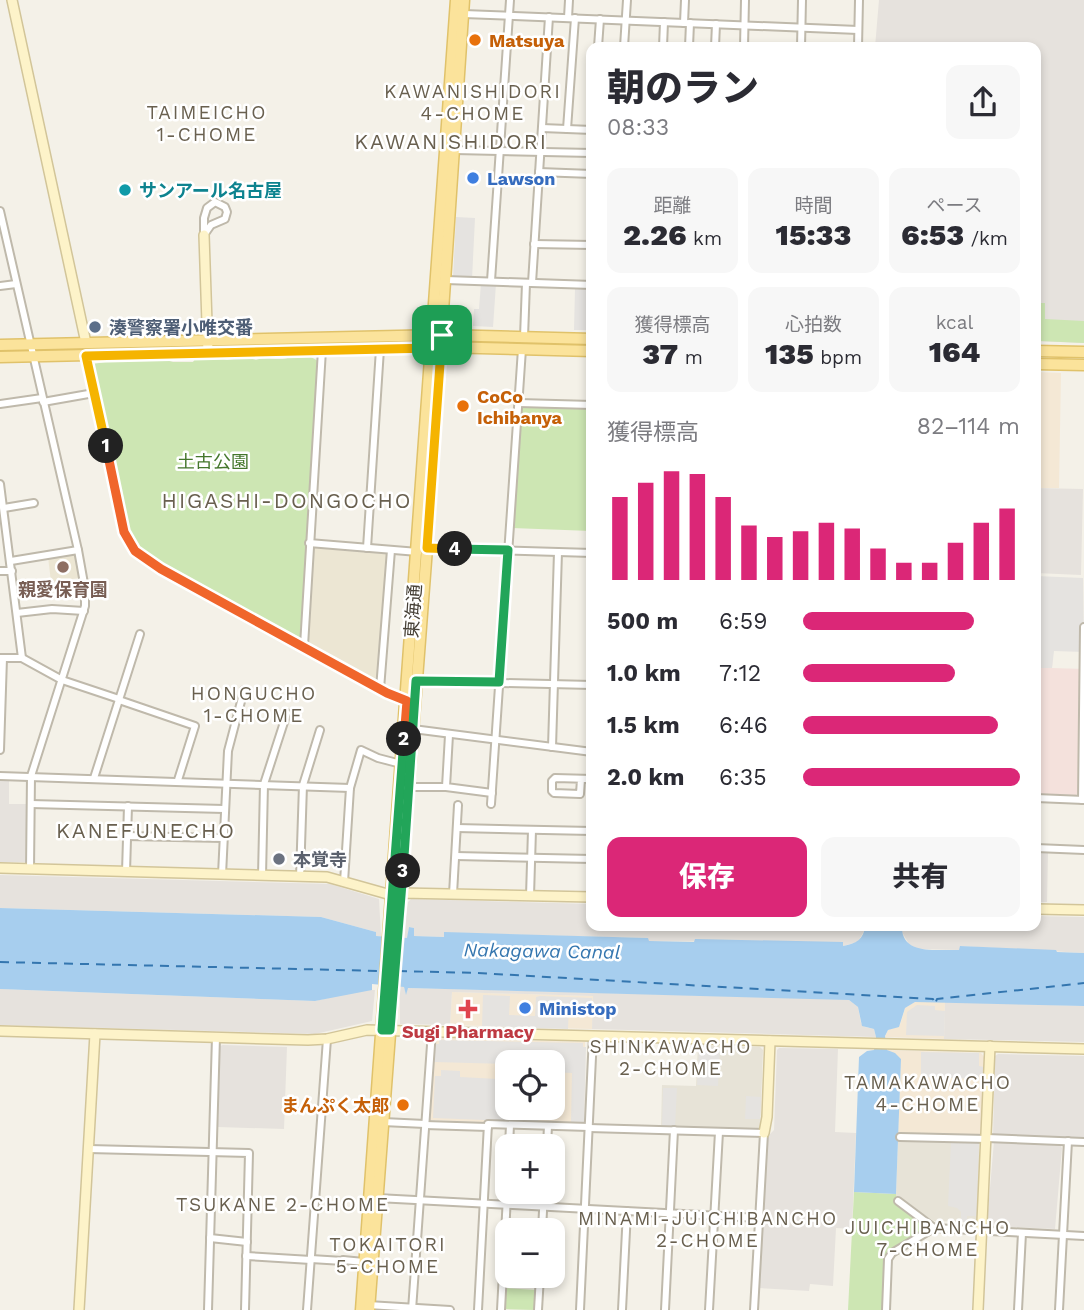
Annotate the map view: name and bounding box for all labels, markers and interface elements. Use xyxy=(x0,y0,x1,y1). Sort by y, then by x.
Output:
place label: Matsuya xyxy=(489,30,565,51)
marker: Matsuya xyxy=(467,32,483,48)
button: share xyxy=(946,65,1020,139)
text: 朝のラン xyxy=(607,66,759,110)
district label: KAWANISHIDORI 4-CHOME xyxy=(384,80,562,125)
district label: TAIMEICHO 1-CHOME xyxy=(146,101,268,146)
text: 08:33 xyxy=(607,114,669,141)
district label: KAWANISHIDORI xyxy=(354,129,548,154)
place label: Lawson xyxy=(487,168,556,189)
marker: Lawson xyxy=(465,170,481,186)
place label: サンアール名古屋 xyxy=(139,180,282,201)
marker: サンアール名古屋 xyxy=(117,182,133,198)
text: 距離 xyxy=(653,194,692,217)
text: 時間 xyxy=(794,194,833,217)
text: ペース xyxy=(926,194,983,217)
text: 2.26 xyxy=(623,217,687,252)
text: 15:33 xyxy=(776,217,851,252)
text: 6:53 xyxy=(901,217,964,252)
text: km xyxy=(687,227,722,250)
text: /km xyxy=(964,227,1008,250)
pin xyxy=(412,305,472,365)
text: kcal xyxy=(936,311,973,334)
text: 獲得標高 xyxy=(634,313,711,336)
text: 心拍数 xyxy=(785,313,842,336)
icon: arrive xyxy=(423,316,461,354)
place label: 湊警察署小唯交番 xyxy=(109,317,253,338)
marker: 湊警察署小唯交番 xyxy=(87,319,103,335)
text: 164 xyxy=(929,334,980,369)
text: 37 xyxy=(642,336,678,371)
text: 135 xyxy=(765,336,814,371)
text: m xyxy=(678,346,703,369)
text: bpm xyxy=(814,346,862,369)
place label: CoCo Ichibanya xyxy=(477,386,563,428)
marker: CoCo Ichibanya xyxy=(455,398,471,414)
text: 82–114 m xyxy=(917,413,1020,440)
text: 獲得標高 xyxy=(607,419,699,446)
pin: 1 xyxy=(88,428,124,464)
text: 1 xyxy=(101,434,110,457)
park label: 土古公園 xyxy=(177,451,249,472)
district label: HIGASHI-DONGOCHO xyxy=(161,488,413,513)
pin: 4 xyxy=(438,532,472,566)
text: 4 xyxy=(448,537,461,560)
marker: 親愛保育園 xyxy=(55,559,71,575)
place label: 親愛保育園 xyxy=(18,579,108,600)
street label: 東海通 xyxy=(401,583,425,639)
text: 500 m xyxy=(607,608,678,635)
text: 6:59 xyxy=(719,608,767,635)
text: 1.0 km xyxy=(607,660,681,687)
text: 7:12 xyxy=(719,660,761,687)
district label: HONGUCHO 1-CHOME xyxy=(191,682,317,727)
text: 1.5 km xyxy=(607,712,680,739)
text: 6:46 xyxy=(719,712,768,739)
pin: 2 xyxy=(386,722,422,756)
text: 2 xyxy=(398,727,409,750)
text: 2.0 km xyxy=(607,764,685,791)
text: 6:35 xyxy=(719,764,767,791)
district label: KANEFUNECHO xyxy=(56,818,236,843)
button: 保存 xyxy=(607,837,807,917)
button: 共有 xyxy=(821,837,1020,917)
place label: 本覚寺 xyxy=(293,849,347,870)
marker: 本覚寺 xyxy=(271,851,287,867)
pin: 3 xyxy=(386,854,420,888)
text: 3 xyxy=(397,859,408,882)
water label: Nakagawa Canal xyxy=(463,938,621,964)
place label: Ministop xyxy=(539,998,617,1019)
marker: Ministop xyxy=(517,1000,533,1016)
marker: Sugi Pharmacy xyxy=(460,1001,476,1017)
place label: Sugi Pharmacy xyxy=(402,1021,535,1042)
district label: SHINKAWACHO 2-CHOME xyxy=(590,1035,752,1080)
map controls xyxy=(495,1050,565,1288)
button: locate xyxy=(495,1050,565,1120)
district label: TAMAKAWACHO 4-CHOME xyxy=(844,1071,1012,1116)
place label: まんぷく太郎 xyxy=(281,1095,389,1116)
marker: まんぷく太郎 xyxy=(395,1097,411,1113)
button: + xyxy=(495,1134,565,1204)
district label: TSUKANE 2-CHOME xyxy=(176,1193,390,1216)
district label: MINAMI-JUICHIBANCHO 2-CHOME xyxy=(578,1207,838,1252)
district label: JUICHIBANCHO 7-CHOME xyxy=(845,1216,1011,1261)
button: − xyxy=(495,1218,565,1288)
district label: TOKAITORI 5-CHOME xyxy=(329,1233,447,1278)

